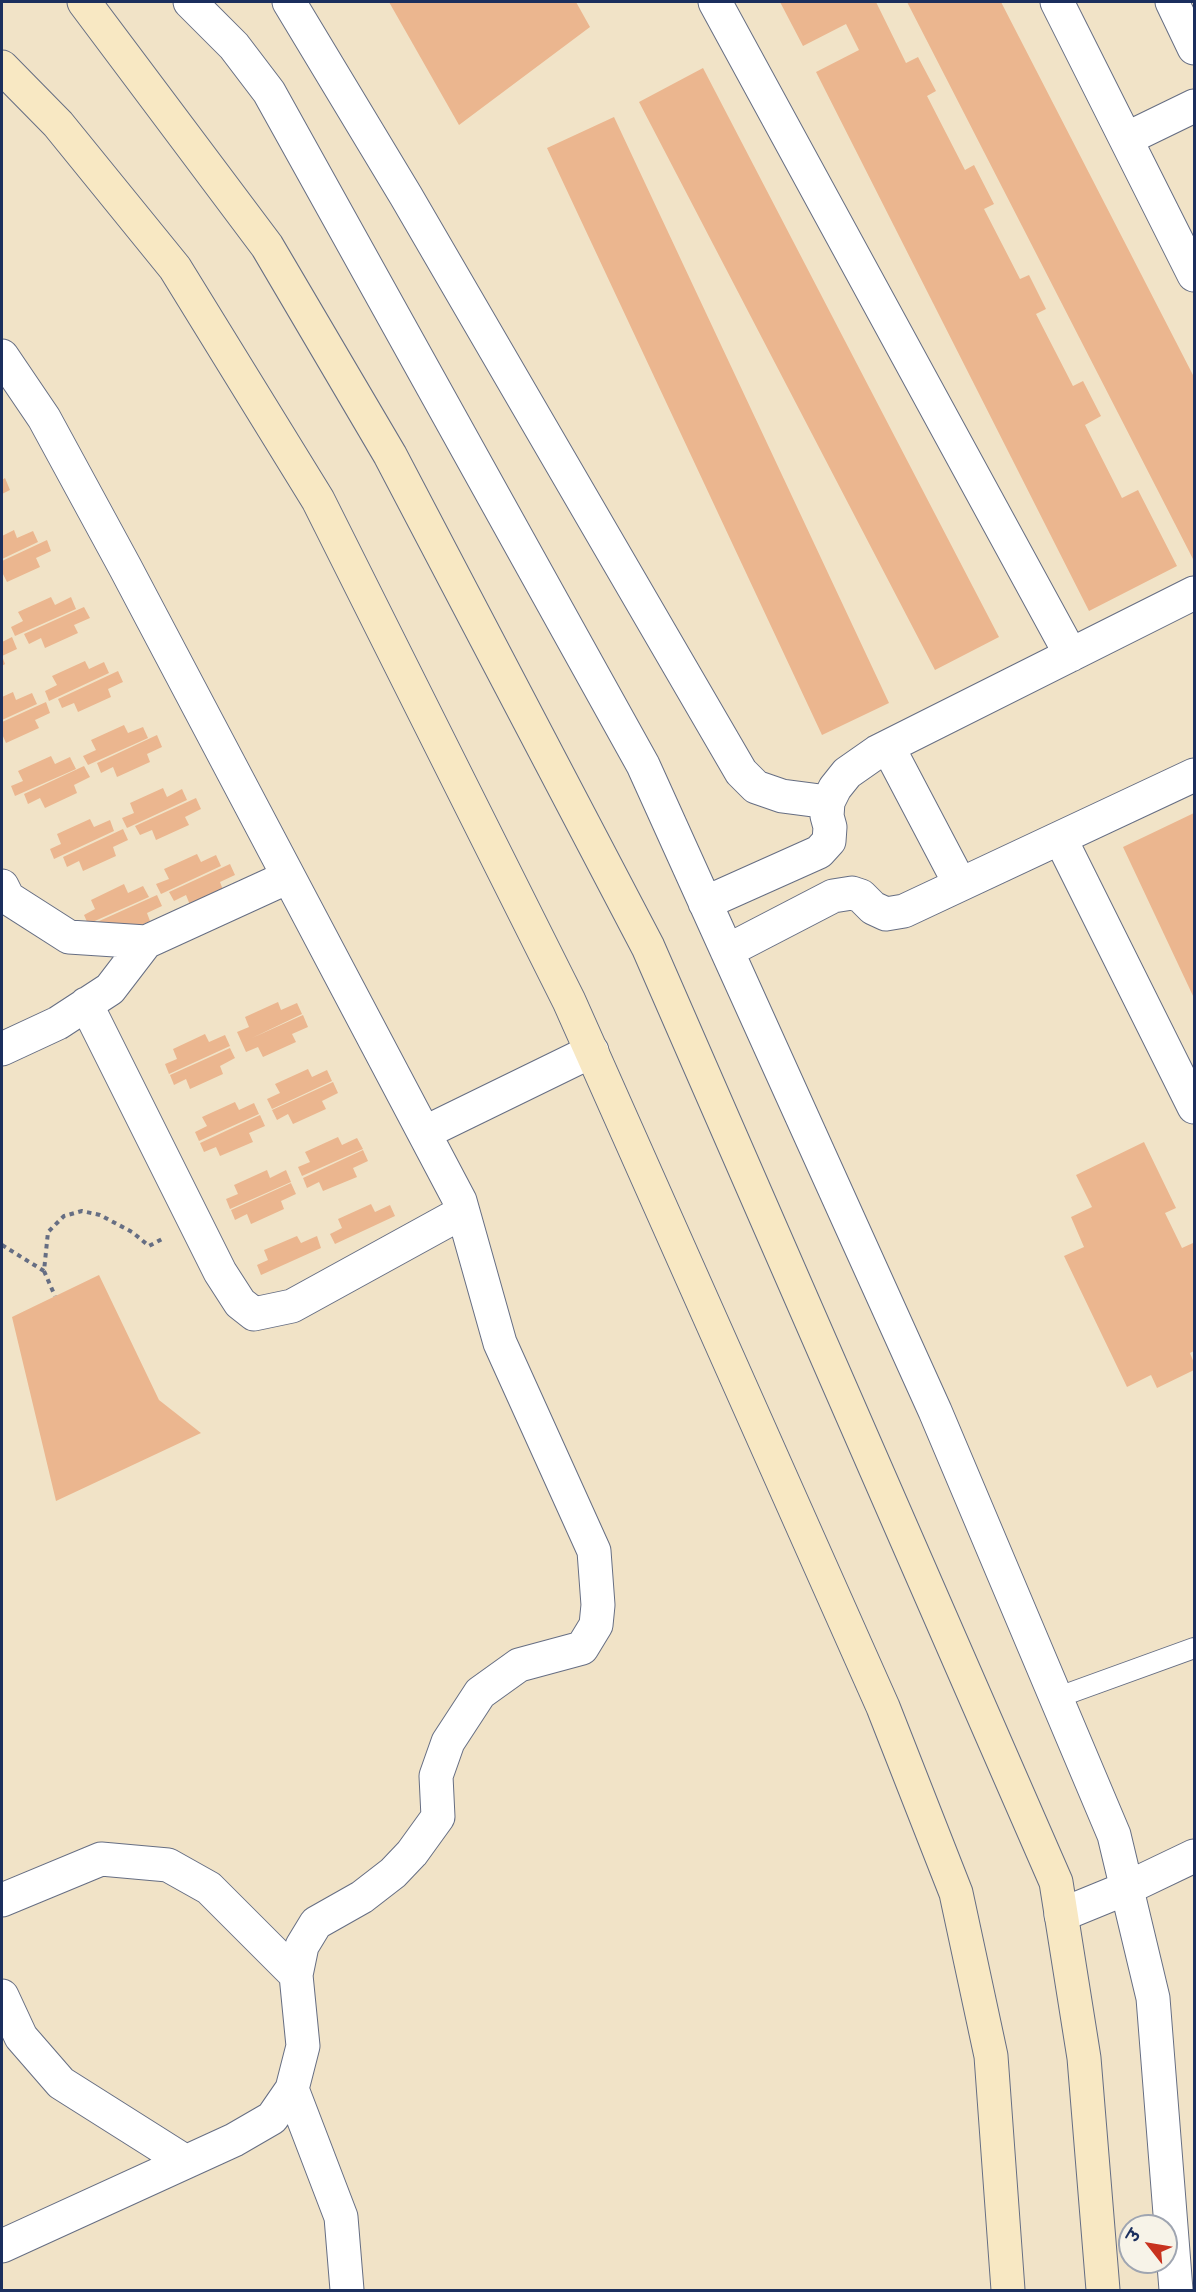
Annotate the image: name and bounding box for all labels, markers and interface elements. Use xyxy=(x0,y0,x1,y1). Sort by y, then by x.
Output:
north arrow xyxy=(1118,2214,1178,2274)
text: उ xyxy=(1123,2226,1146,2245)

